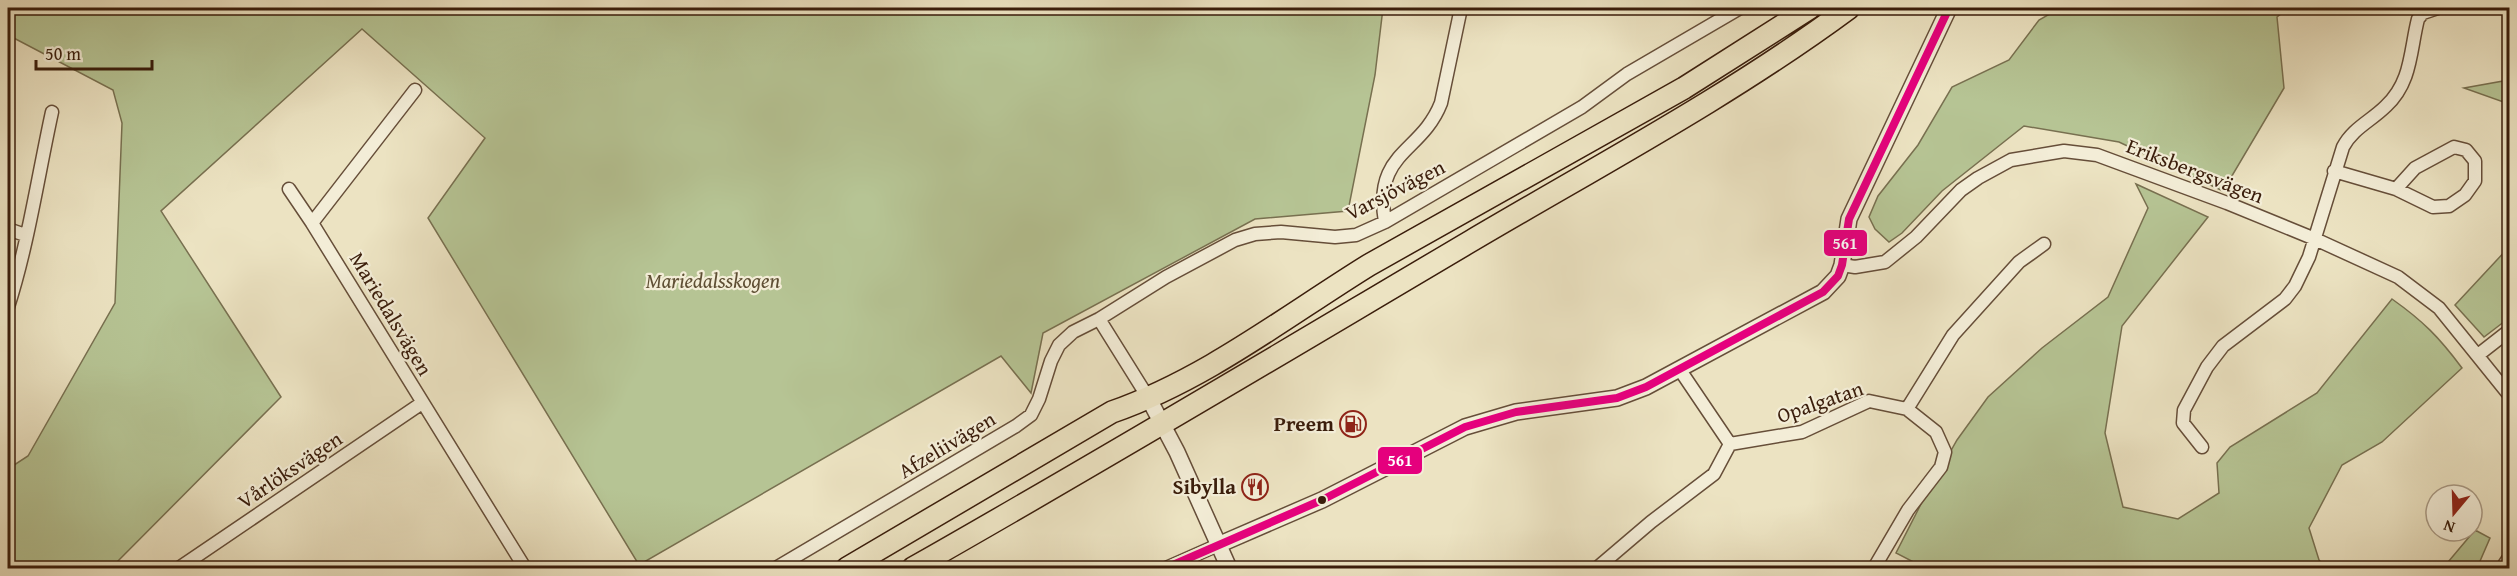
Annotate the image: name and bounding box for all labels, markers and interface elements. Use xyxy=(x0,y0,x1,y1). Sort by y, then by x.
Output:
scale bar xyxy=(36,33,152,71)
text: 50 m xyxy=(45,40,81,67)
street label: Eriksbergsvägen xyxy=(2122,130,2269,211)
street label: Varsjövägen xyxy=(1340,151,1450,228)
line badge: 561 xyxy=(1823,229,1868,257)
text: 561 xyxy=(1833,231,1857,255)
street label: Mariedalsvägen xyxy=(342,246,441,382)
park label: Mariedalsskogen xyxy=(646,265,781,296)
street label: Opalgatan xyxy=(1773,372,1867,431)
street label: Afzeliivägen xyxy=(892,403,1001,486)
place label: Preem xyxy=(1274,408,1334,439)
fuel station icon: Preem xyxy=(1338,409,1368,439)
street label: Vårlöksvägen xyxy=(231,423,348,516)
line badge: 561 xyxy=(1377,446,1423,475)
text: 561 xyxy=(1388,448,1412,472)
place label: Sibylla xyxy=(1172,471,1236,502)
restaurant icon: Sibylla xyxy=(1240,472,1270,502)
north arrow xyxy=(2424,483,2484,543)
unlabelled marker xyxy=(1316,494,1328,506)
text: N xyxy=(2440,514,2458,540)

